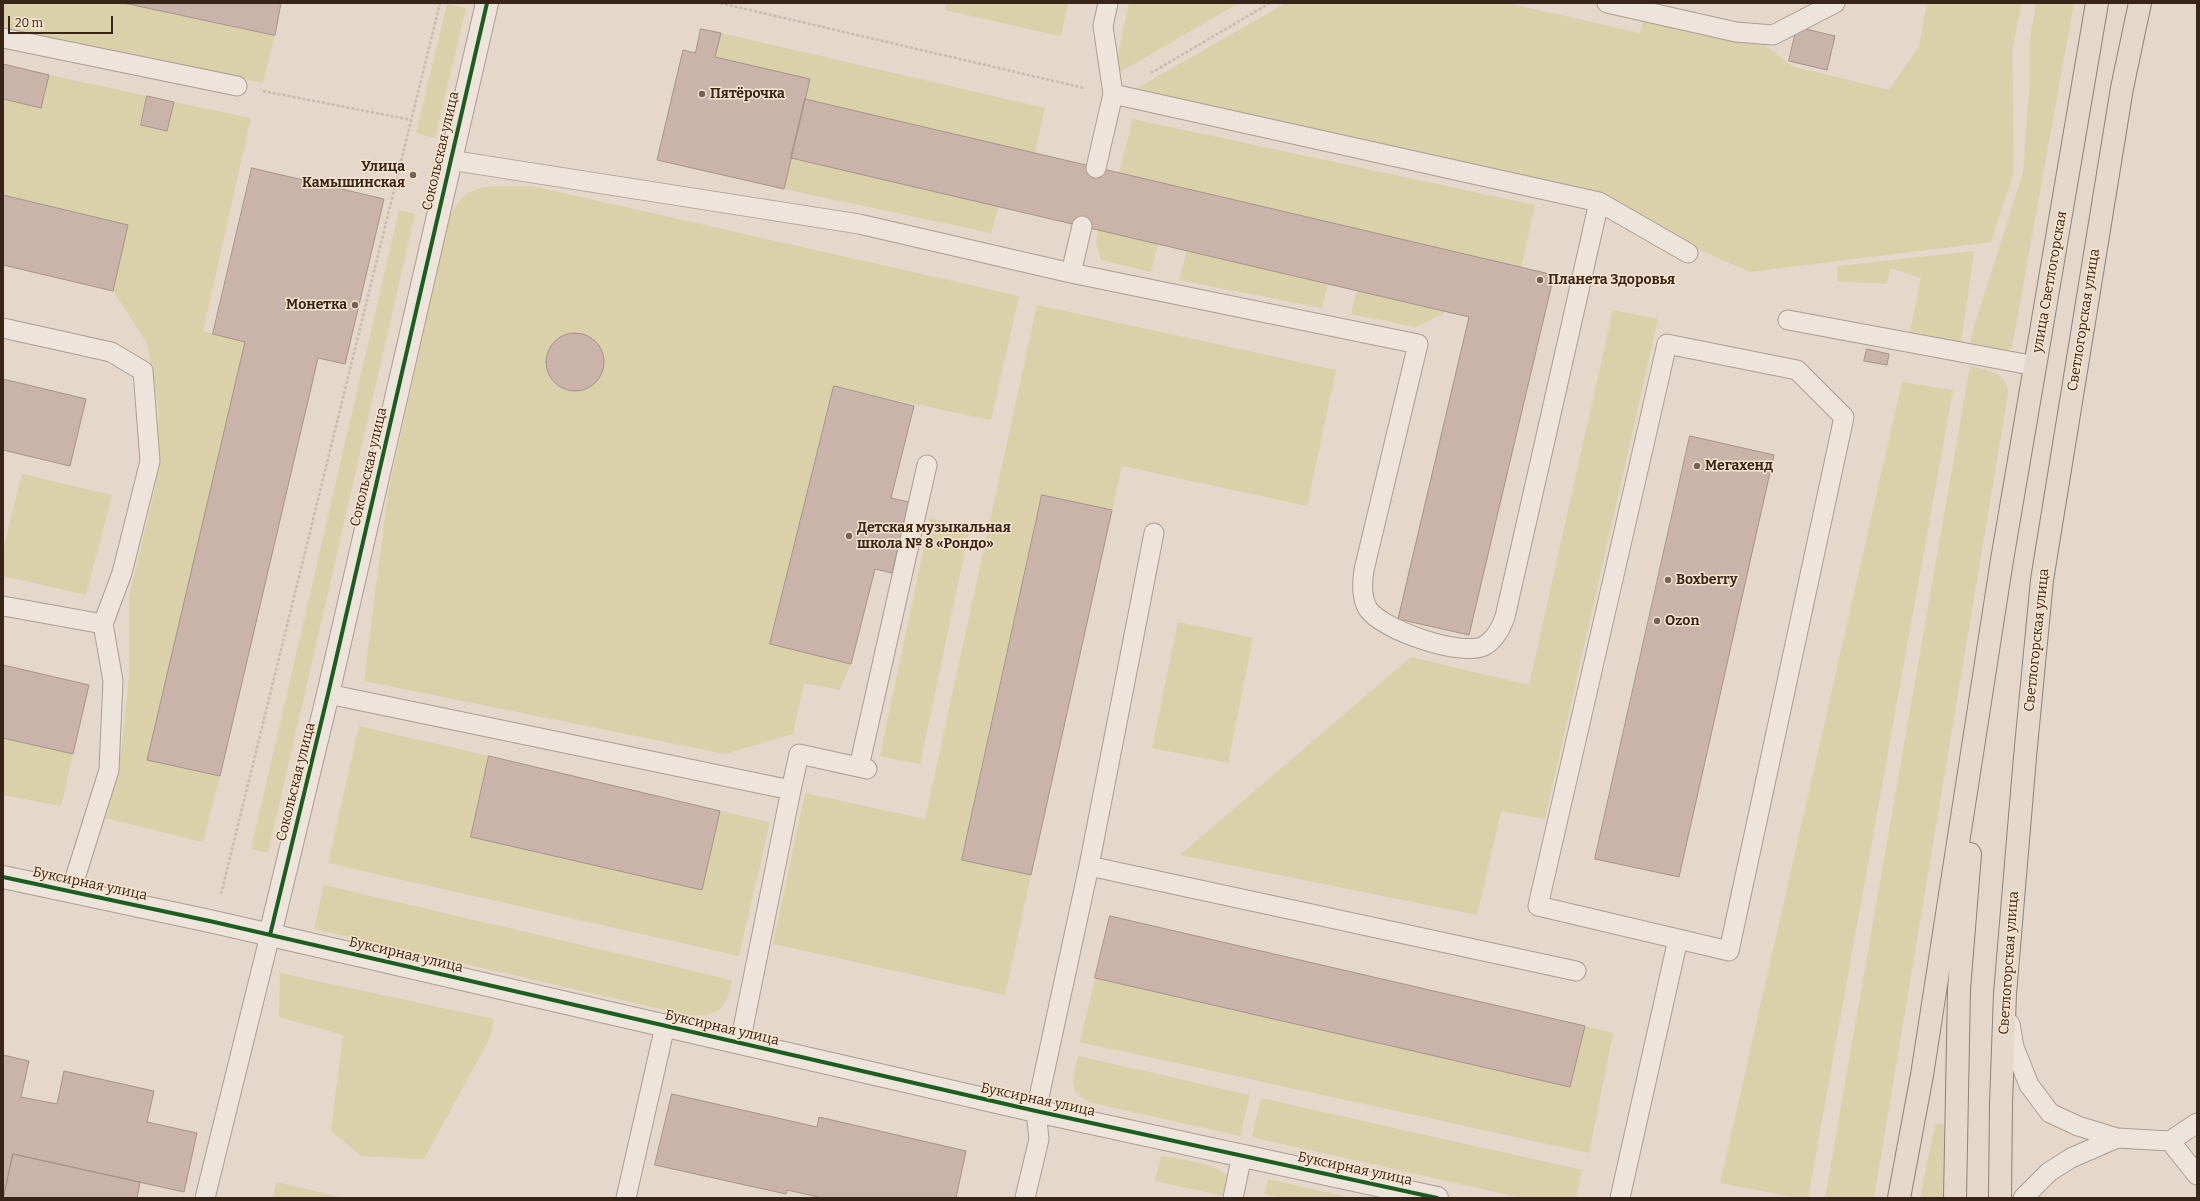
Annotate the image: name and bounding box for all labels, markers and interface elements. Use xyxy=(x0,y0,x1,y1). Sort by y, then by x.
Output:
scale bar xyxy=(10,8,115,34)
text: 20 m xyxy=(15,16,43,30)
place label: Пятёрочка xyxy=(710,86,785,102)
marker: Пятёрочка xyxy=(697,89,707,99)
street label: Сокольская улица xyxy=(419,90,463,212)
place label: Улица Камышинская xyxy=(302,159,405,192)
marker: Улица Камышинская xyxy=(408,170,418,180)
street label: улица Светлогорская xyxy=(2029,210,2071,354)
street label: Светлогорская улица xyxy=(2064,248,2104,392)
place label: Планета Здоровья xyxy=(1548,272,1675,288)
marker: Планета Здоровья xyxy=(1535,275,1545,285)
place label: Монетка xyxy=(286,297,347,313)
marker: Монетка xyxy=(350,300,360,310)
street label: Сокольская улица xyxy=(347,406,391,528)
place label: Мегахенд xyxy=(1705,458,1773,474)
marker: Мегахенд xyxy=(1692,461,1702,471)
place label: Детская музыкальная школа № 8 «Рондо» xyxy=(857,520,1011,552)
marker: Детская музыкальная школа № 8 «Рондо» xyxy=(844,531,854,541)
street label: Светлогорская улица xyxy=(2021,568,2053,712)
place label: Boxberry xyxy=(1676,572,1737,588)
marker: Boxberry xyxy=(1663,575,1673,585)
place label: Ozon xyxy=(1665,613,1699,629)
marker: Ozon xyxy=(1652,616,1662,626)
street label: Сокольская улица xyxy=(273,721,319,843)
street label: Буксирная улица xyxy=(31,864,149,904)
street label: Светлогорская улица xyxy=(1996,891,2022,1035)
street label: Буксирная улица xyxy=(347,934,465,976)
street label: Буксирная улица xyxy=(663,1007,781,1049)
street label: Буксирная улица xyxy=(979,1080,1097,1120)
street label: Буксирная улица xyxy=(1296,1149,1414,1189)

